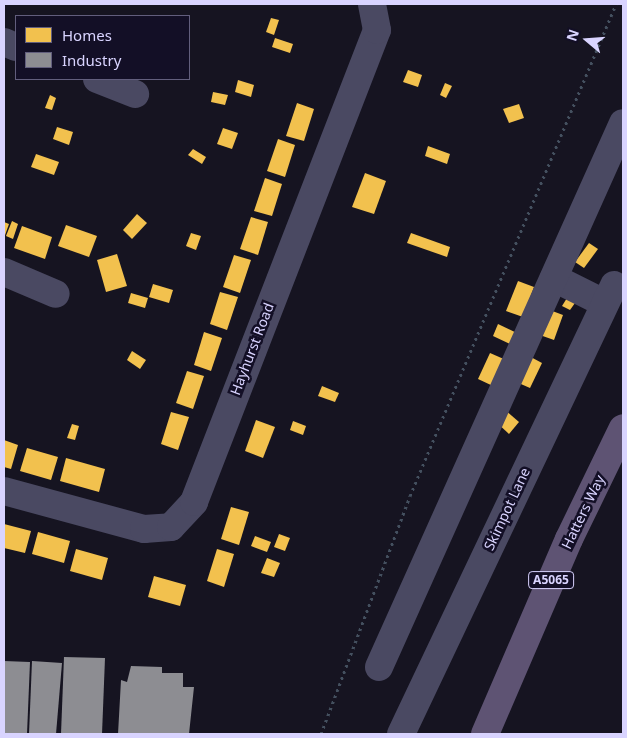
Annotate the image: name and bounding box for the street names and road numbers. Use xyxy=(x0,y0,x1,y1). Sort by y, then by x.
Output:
street label: Hayhurst Road xyxy=(227,300,277,398)
street label: Skimpot Lane xyxy=(481,465,533,553)
street label: Hatters Way xyxy=(558,472,608,552)
road number: A5065 xyxy=(527,570,575,590)

